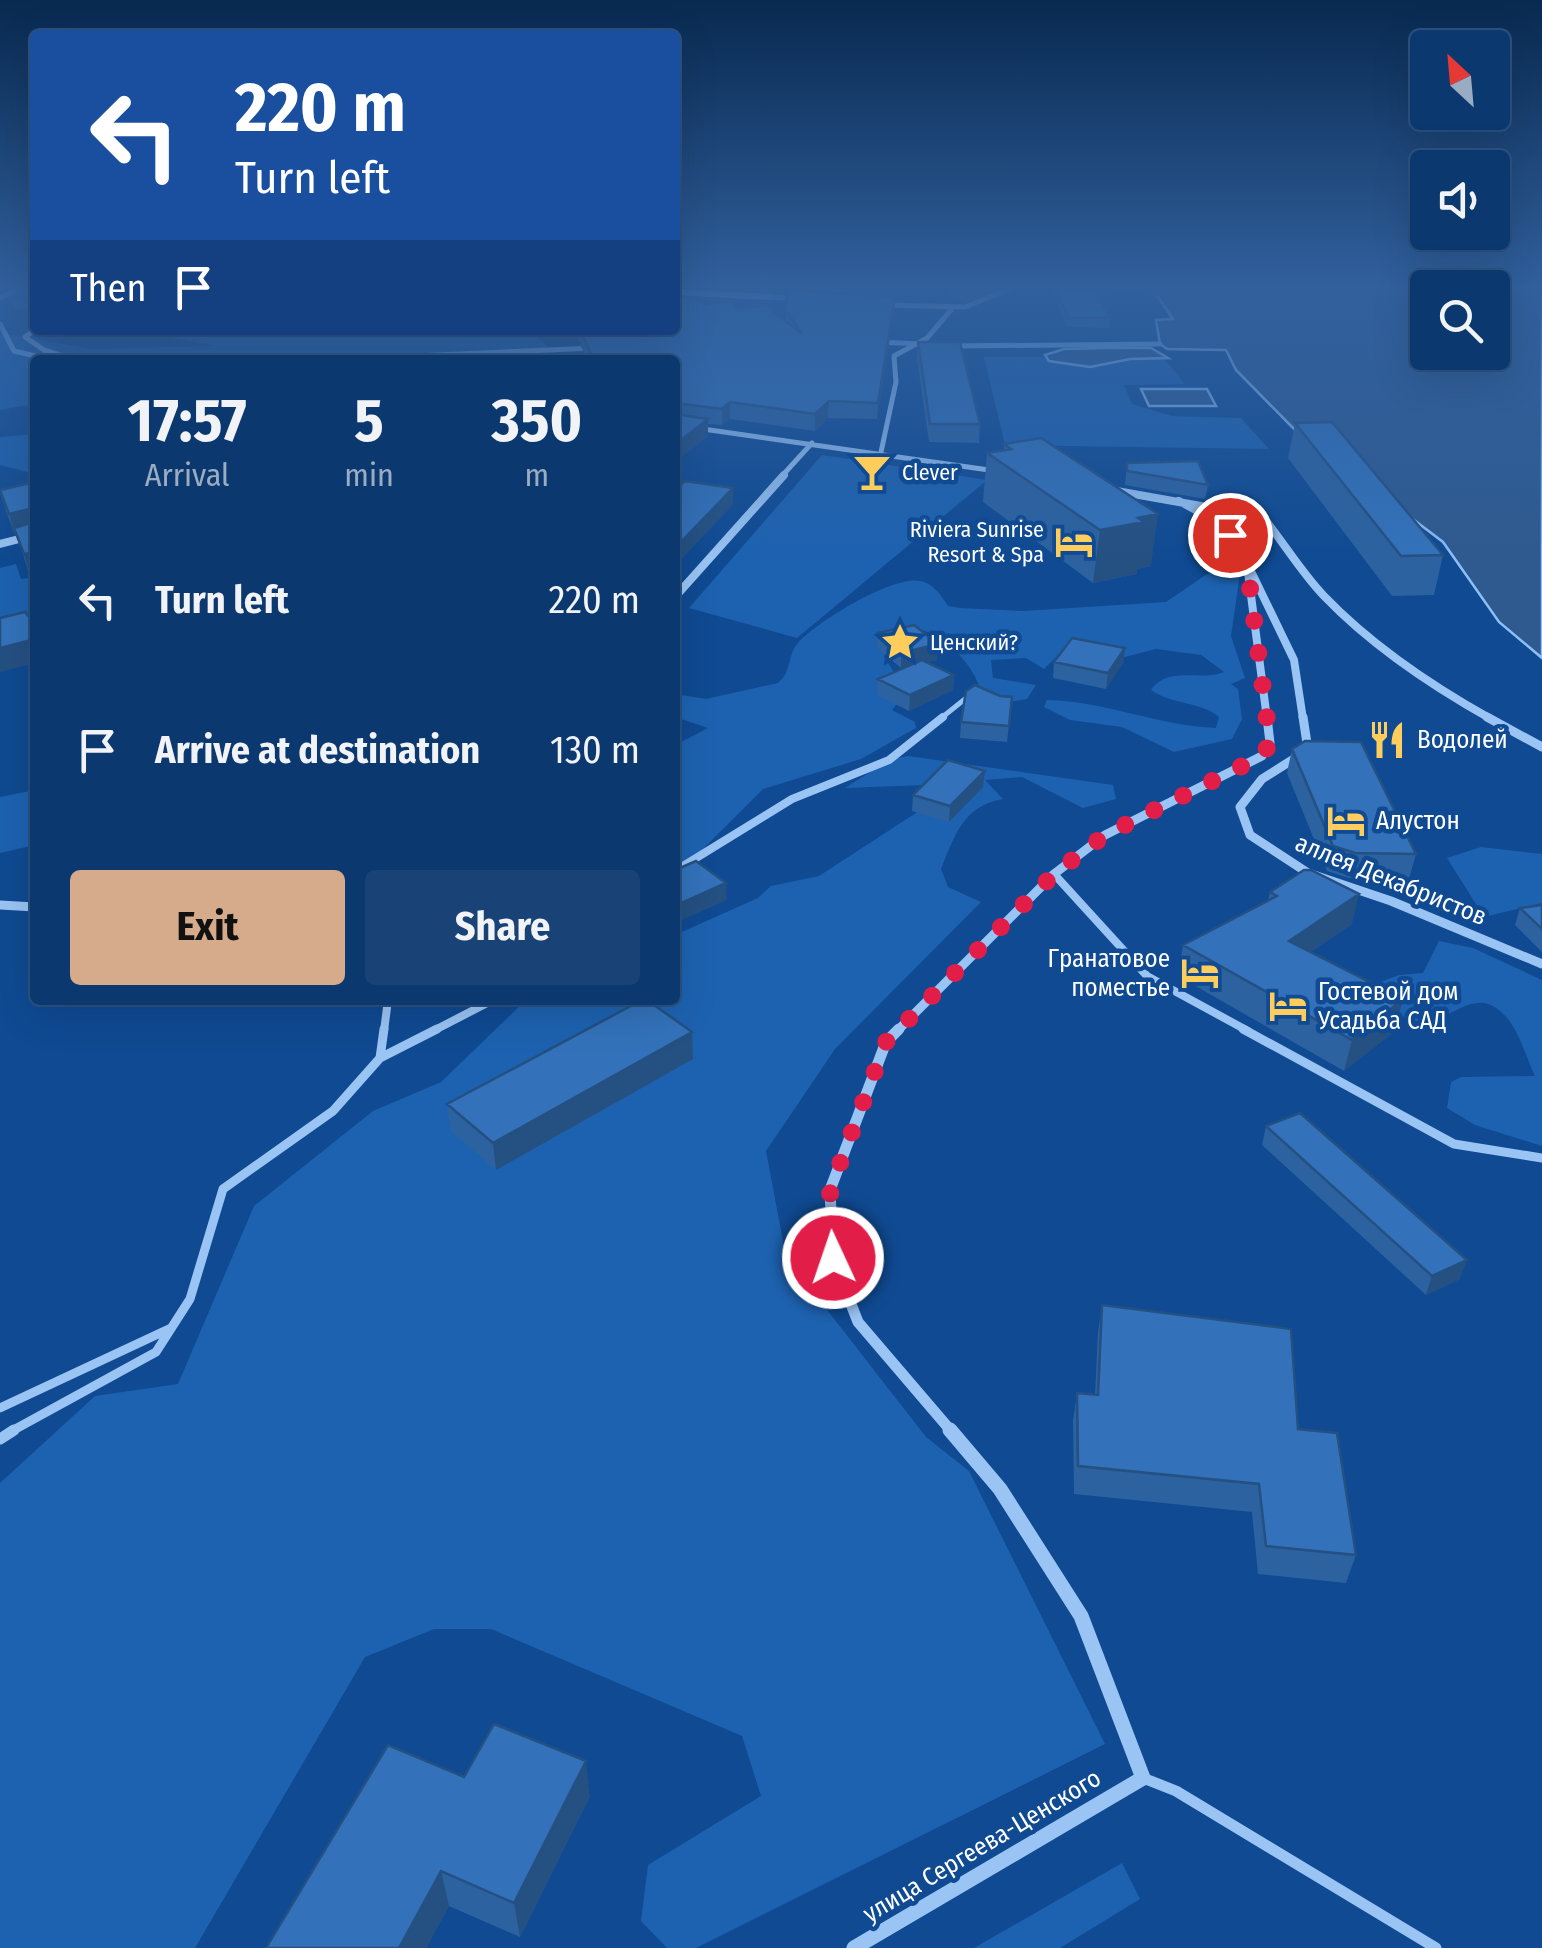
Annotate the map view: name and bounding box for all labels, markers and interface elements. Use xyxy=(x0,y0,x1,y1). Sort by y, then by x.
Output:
north arrow xyxy=(1410,30,1510,130)
map controls xyxy=(1410,30,1510,370)
text: 220 m xyxy=(235,66,406,150)
icon: left xyxy=(70,70,200,200)
button: sound xyxy=(1410,150,1510,250)
text: Turn left xyxy=(235,151,390,205)
icon: arrive xyxy=(166,260,221,315)
text: Then xyxy=(70,265,146,311)
button: search xyxy=(1410,270,1510,370)
text: 17:57 xyxy=(128,385,247,457)
text: 5 xyxy=(354,385,384,457)
text: 350 xyxy=(492,385,582,457)
bar icon: Clever xyxy=(851,451,893,493)
text: Arrival xyxy=(145,456,230,494)
text: min xyxy=(344,456,394,494)
text: m xyxy=(525,456,549,494)
place label: Clever xyxy=(902,459,958,486)
pin xyxy=(1188,493,1273,578)
icon: arrive xyxy=(1203,508,1258,563)
place label: Riviera Sunrise Resort & Spa xyxy=(910,516,1044,568)
hotel icon: Riviera Sunrise Resort & Spa xyxy=(1053,521,1095,563)
icon: left xyxy=(70,573,125,628)
text: Turn left xyxy=(155,577,289,623)
text: 220 m xyxy=(549,577,640,623)
place icon: Ценский? xyxy=(879,621,921,663)
place label: Ценский? xyxy=(930,629,1018,656)
restaurant icon: Водолей xyxy=(1366,719,1408,761)
icon: arrive xyxy=(70,723,125,778)
place label: Водолей xyxy=(1417,725,1508,755)
text: Arrive at destination xyxy=(155,727,480,773)
text: 130 m xyxy=(550,727,640,773)
hotel icon: Алустон xyxy=(1325,800,1367,842)
place label: Алустон xyxy=(1376,806,1460,836)
street label: аллея Декабристов xyxy=(1291,828,1491,932)
button: Exit xyxy=(70,870,345,985)
button: Share xyxy=(365,870,640,985)
place label: Гранатовое поместье xyxy=(1047,944,1170,1003)
hotel icon: Гранатовое поместье xyxy=(1179,952,1221,994)
place label: Гостевой дом Усадьба САД xyxy=(1317,977,1459,1036)
hotel icon: Гостевой дом Усадьба САД xyxy=(1267,985,1309,1027)
position arrow xyxy=(781,1206,885,1310)
street label: улица Сергеева-Ценского xyxy=(858,1763,1106,1929)

